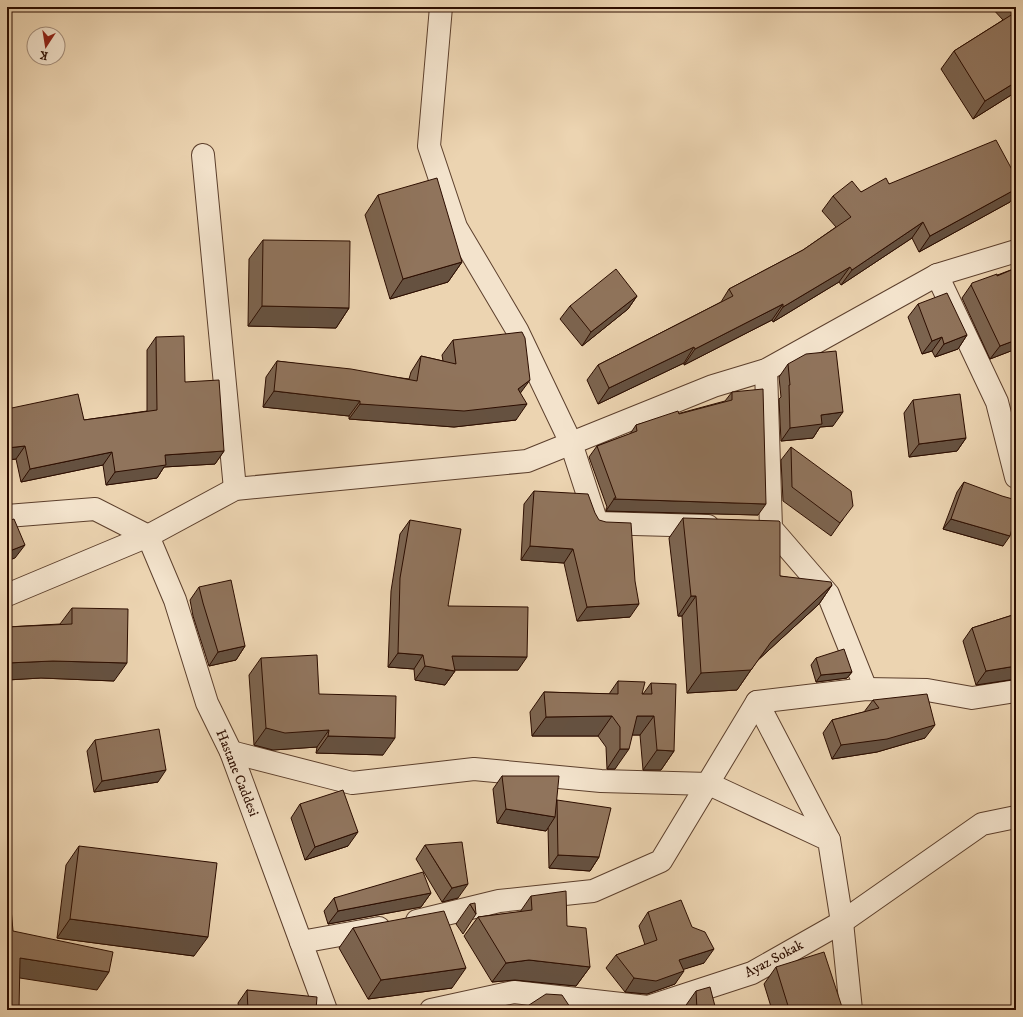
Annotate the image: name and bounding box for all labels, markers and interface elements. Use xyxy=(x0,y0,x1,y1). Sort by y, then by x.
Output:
north arrow xyxy=(26,26,66,66)
text: K xyxy=(39,47,49,62)
street label: Hastane Caddesi xyxy=(211,727,263,819)
street label: Ayaz Sokak xyxy=(741,936,807,982)

